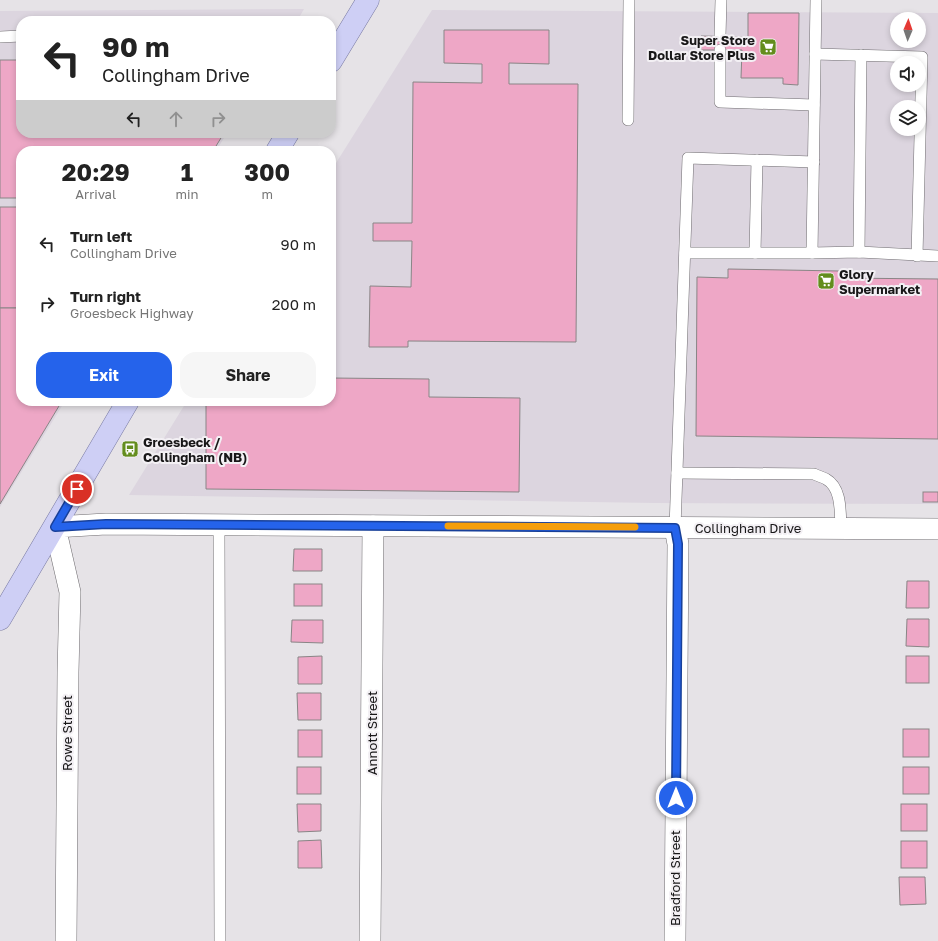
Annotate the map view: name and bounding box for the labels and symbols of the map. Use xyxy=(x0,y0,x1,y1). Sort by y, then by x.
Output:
north arrow xyxy=(890,12,926,48)
place label: Super Store Dollar Store Plus xyxy=(648,32,755,63)
supermarket icon: Super Store Dollar Store Plus xyxy=(758,37,778,57)
place label: Glory Supermarket xyxy=(839,266,920,297)
supermarket icon: Glory Supermarket xyxy=(816,271,836,291)
place label: Groesbeck / Collingham (NB) xyxy=(143,434,247,465)
bus stop icon: Groesbeck / Collingham (NB) xyxy=(120,439,140,459)
pin xyxy=(60,472,94,506)
street label: Collingham Drive xyxy=(695,520,801,536)
street label: Annott Street xyxy=(364,691,380,775)
street label: Rowe Street xyxy=(59,695,75,771)
position arrow xyxy=(655,777,697,819)
street label: Bradford Street xyxy=(667,830,683,926)

